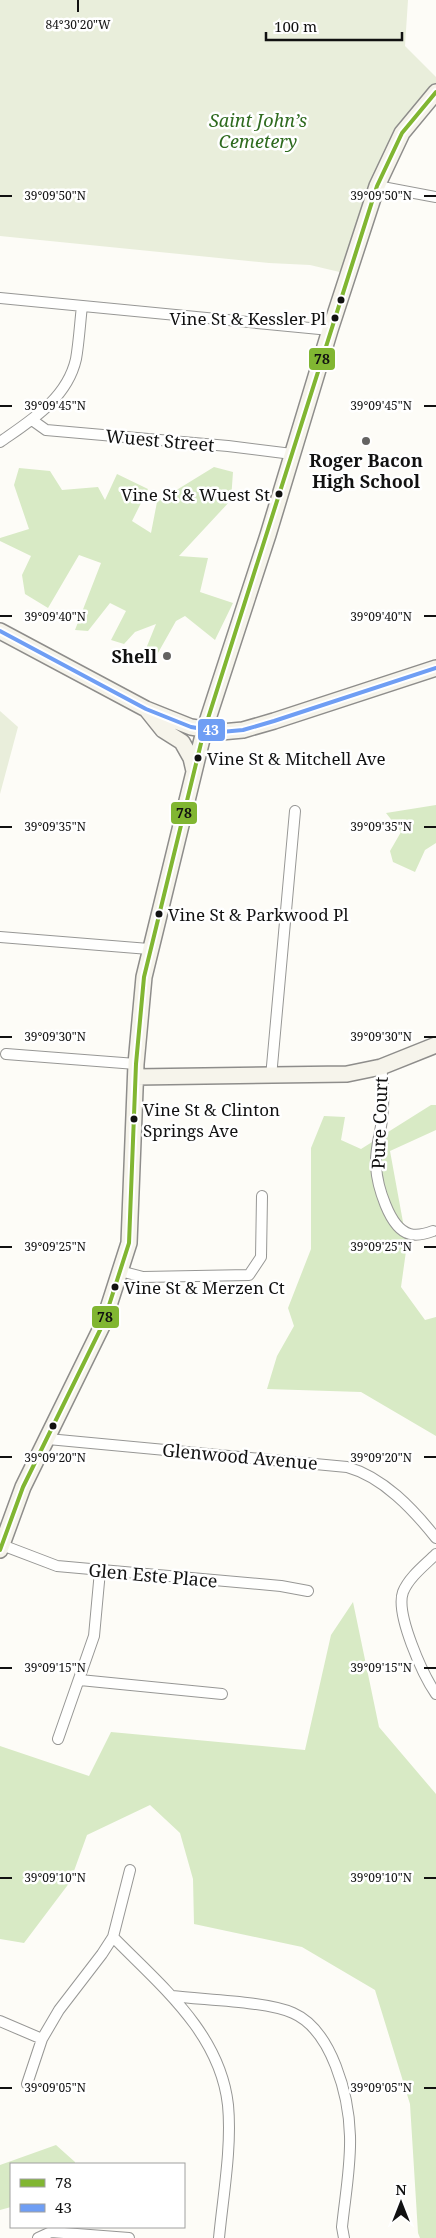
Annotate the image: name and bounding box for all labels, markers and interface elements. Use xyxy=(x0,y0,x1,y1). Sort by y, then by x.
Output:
scale bar xyxy=(266,10,402,42)
text: 84°30'20"W xyxy=(45,16,111,33)
text: 100 m xyxy=(274,16,317,36)
park label: Saint John’s Cemetery xyxy=(209,108,307,153)
text: 39°09'50"N xyxy=(24,187,86,204)
text: 39°09'50"N xyxy=(350,187,412,204)
unlabelled marker xyxy=(336,295,346,305)
place label: Vine St & Kessler Pl xyxy=(170,307,327,330)
marker: Vine St & Kessler Pl xyxy=(330,313,340,323)
line badge: 78 xyxy=(308,347,336,371)
text: 78 xyxy=(314,349,330,368)
text: 39°09'45"N xyxy=(24,397,86,414)
text: 39°09'45"N xyxy=(350,397,412,414)
street label: Wuest Street xyxy=(105,423,215,457)
marker: Roger Bacon High School xyxy=(360,435,372,447)
place label: Roger Bacon High School xyxy=(309,448,423,493)
place label: Vine St & Wuest St xyxy=(121,483,270,506)
marker: Vine St & Wuest St xyxy=(274,489,284,499)
text: 39°09'40"N xyxy=(24,608,86,625)
text: 39°09'40"N xyxy=(350,608,412,625)
place label: Shell xyxy=(112,644,158,668)
marker: Shell xyxy=(161,650,173,662)
line badge: 43 xyxy=(197,718,226,742)
text: 43 xyxy=(203,720,219,739)
place label: Vine St & Mitchell Ave xyxy=(207,747,386,770)
marker: Vine St & Mitchell Ave xyxy=(193,753,203,763)
line badge: 78 xyxy=(170,801,198,825)
text: 78 xyxy=(176,803,192,822)
text: 39°09'35"N xyxy=(24,818,86,835)
text: 39°09'35"N xyxy=(350,818,412,835)
place label: Vine St & Parkwood Pl xyxy=(168,903,349,926)
marker: Vine St & Parkwood Pl xyxy=(154,909,164,919)
text: 39°09'30"N xyxy=(24,1028,86,1045)
text: 39°09'30"N xyxy=(350,1028,412,1045)
street label: Pure Court xyxy=(365,1076,393,1170)
place label: Vine St & Clinton Springs Ave xyxy=(143,1098,280,1142)
marker: Vine St & Clinton Springs Ave xyxy=(129,1114,139,1124)
text: 39°09'25"N xyxy=(24,1238,86,1255)
text: 39°09'25"N xyxy=(350,1238,412,1255)
place label: Vine St & Merzen Ct xyxy=(124,1276,285,1299)
marker: Vine St & Merzen Ct xyxy=(110,1282,120,1292)
line badge: 78 xyxy=(91,1305,120,1329)
text: 78 xyxy=(97,1307,113,1326)
unlabelled marker xyxy=(48,1421,58,1431)
street label: Glenwood Avenue xyxy=(161,1437,319,1475)
text: 39°09'20"N xyxy=(24,1449,86,1466)
text: 39°09'20"N xyxy=(350,1449,412,1466)
street label: Glen Este Place xyxy=(87,1557,219,1593)
text: 39°09'15"N xyxy=(24,1659,86,1676)
text: 39°09'15"N xyxy=(350,1659,412,1676)
text: 39°09'10"N xyxy=(24,1869,86,1886)
text: 39°09'10"N xyxy=(350,1869,412,1886)
text: 39°09'05"N xyxy=(24,2079,86,2096)
text: 39°09'05"N xyxy=(350,2079,412,2096)
legend xyxy=(10,2163,185,2228)
text: 78 xyxy=(55,2172,72,2192)
north arrow xyxy=(376,2178,426,2228)
text: N xyxy=(395,2180,407,2199)
text: 43 xyxy=(55,2197,72,2217)

